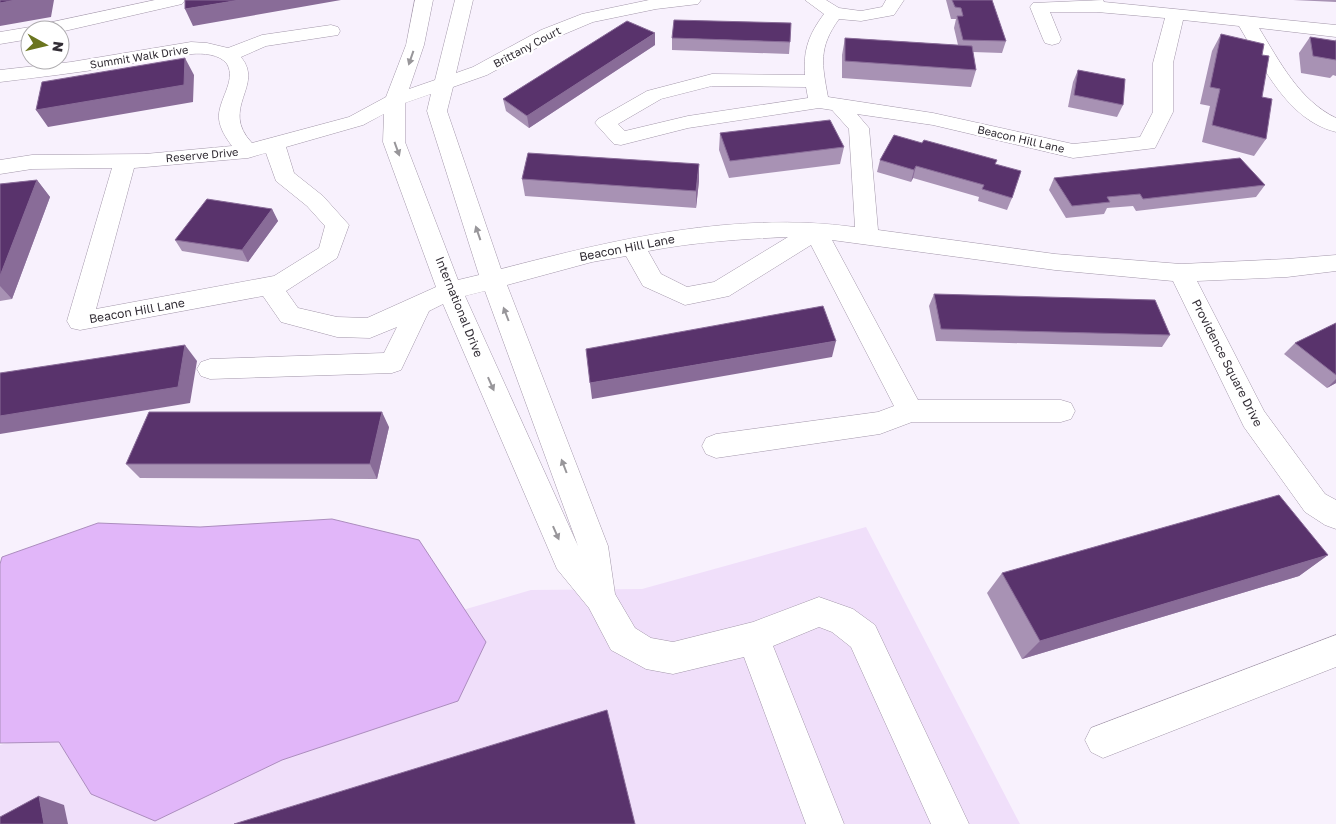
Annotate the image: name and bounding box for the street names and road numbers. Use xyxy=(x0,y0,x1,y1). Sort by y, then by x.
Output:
street label: Brittany Court xyxy=(491,23,563,70)
street label: Summit Walk Drive xyxy=(89,42,189,71)
street label: Beacon Hill Lane xyxy=(976,122,1066,155)
street label: Reserve Drive xyxy=(165,145,239,164)
street label: Beacon Hill Lane xyxy=(578,231,676,264)
street label: International Drive xyxy=(432,254,487,359)
street label: Beacon Hill Lane xyxy=(88,295,186,326)
street label: Providence Square Drive xyxy=(1189,297,1266,429)

